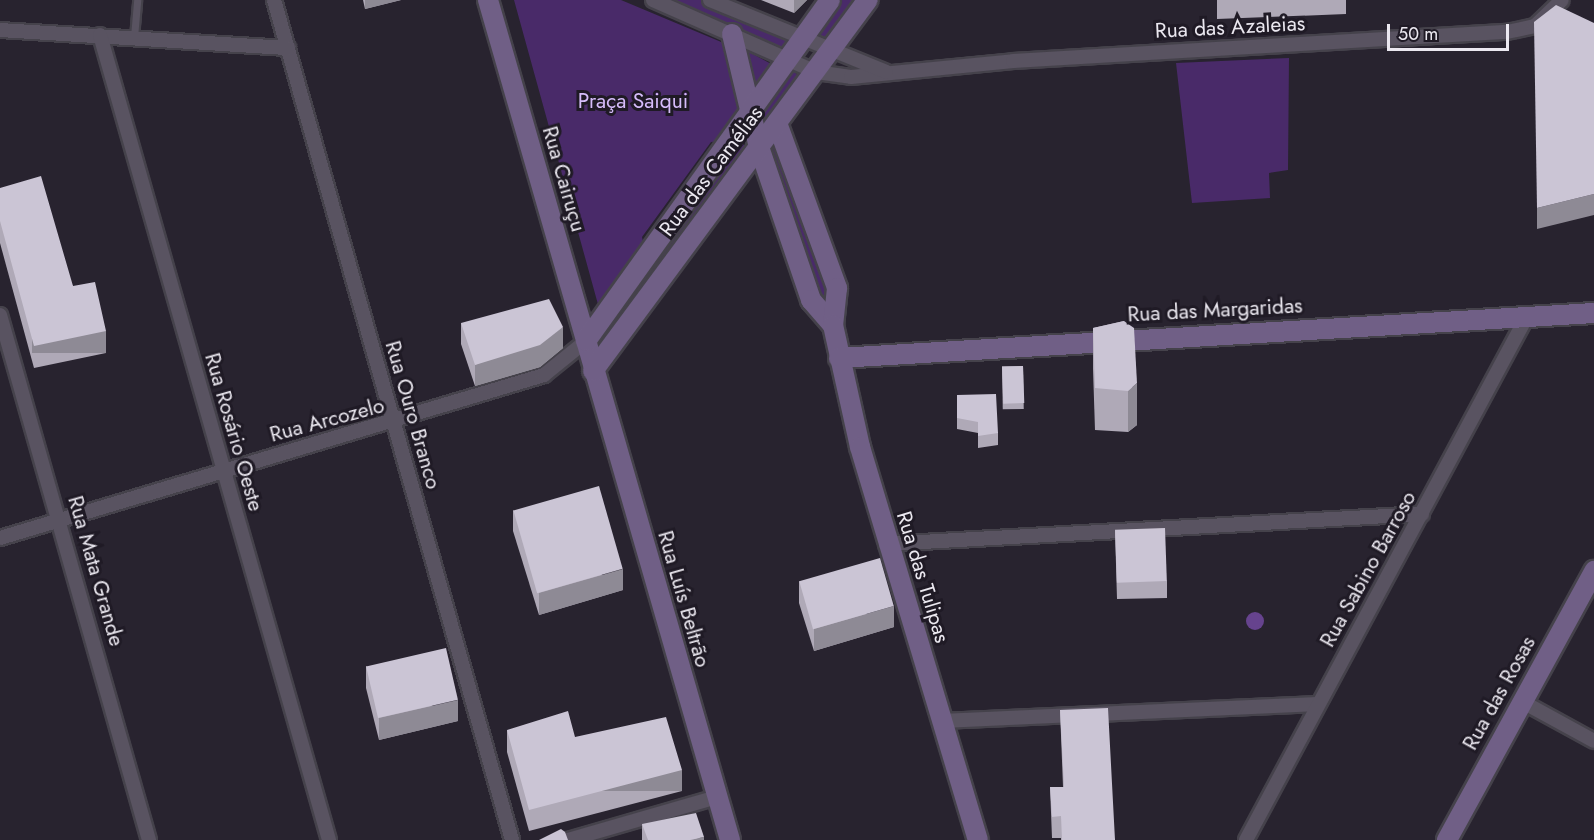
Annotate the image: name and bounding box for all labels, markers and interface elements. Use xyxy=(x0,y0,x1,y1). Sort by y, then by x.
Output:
street label: Rua das Azaleias xyxy=(1154,10,1306,44)
scale bar xyxy=(1390,12,1512,50)
text: 50 m xyxy=(1398,21,1438,47)
park label: Praça Saiqui xyxy=(578,88,688,114)
street label: Rua das Camélias xyxy=(654,101,768,241)
street label: Rua Cairuçu xyxy=(537,123,591,235)
street label: Rua das Margaridas xyxy=(1127,293,1303,327)
street label: Rua Ouro Branco xyxy=(380,338,446,492)
street label: Rua Rosário Oeste xyxy=(199,350,269,514)
street label: Rua Arcozelo xyxy=(267,393,387,447)
street label: Rua Sabino Barroso xyxy=(1315,487,1421,651)
street label: Rua Mata Grande xyxy=(63,493,129,649)
street label: Rua das Tulipas xyxy=(891,508,955,646)
street label: Rua Luís Beltrão xyxy=(652,528,716,670)
street label: Rua das Rosas xyxy=(1457,632,1541,754)

